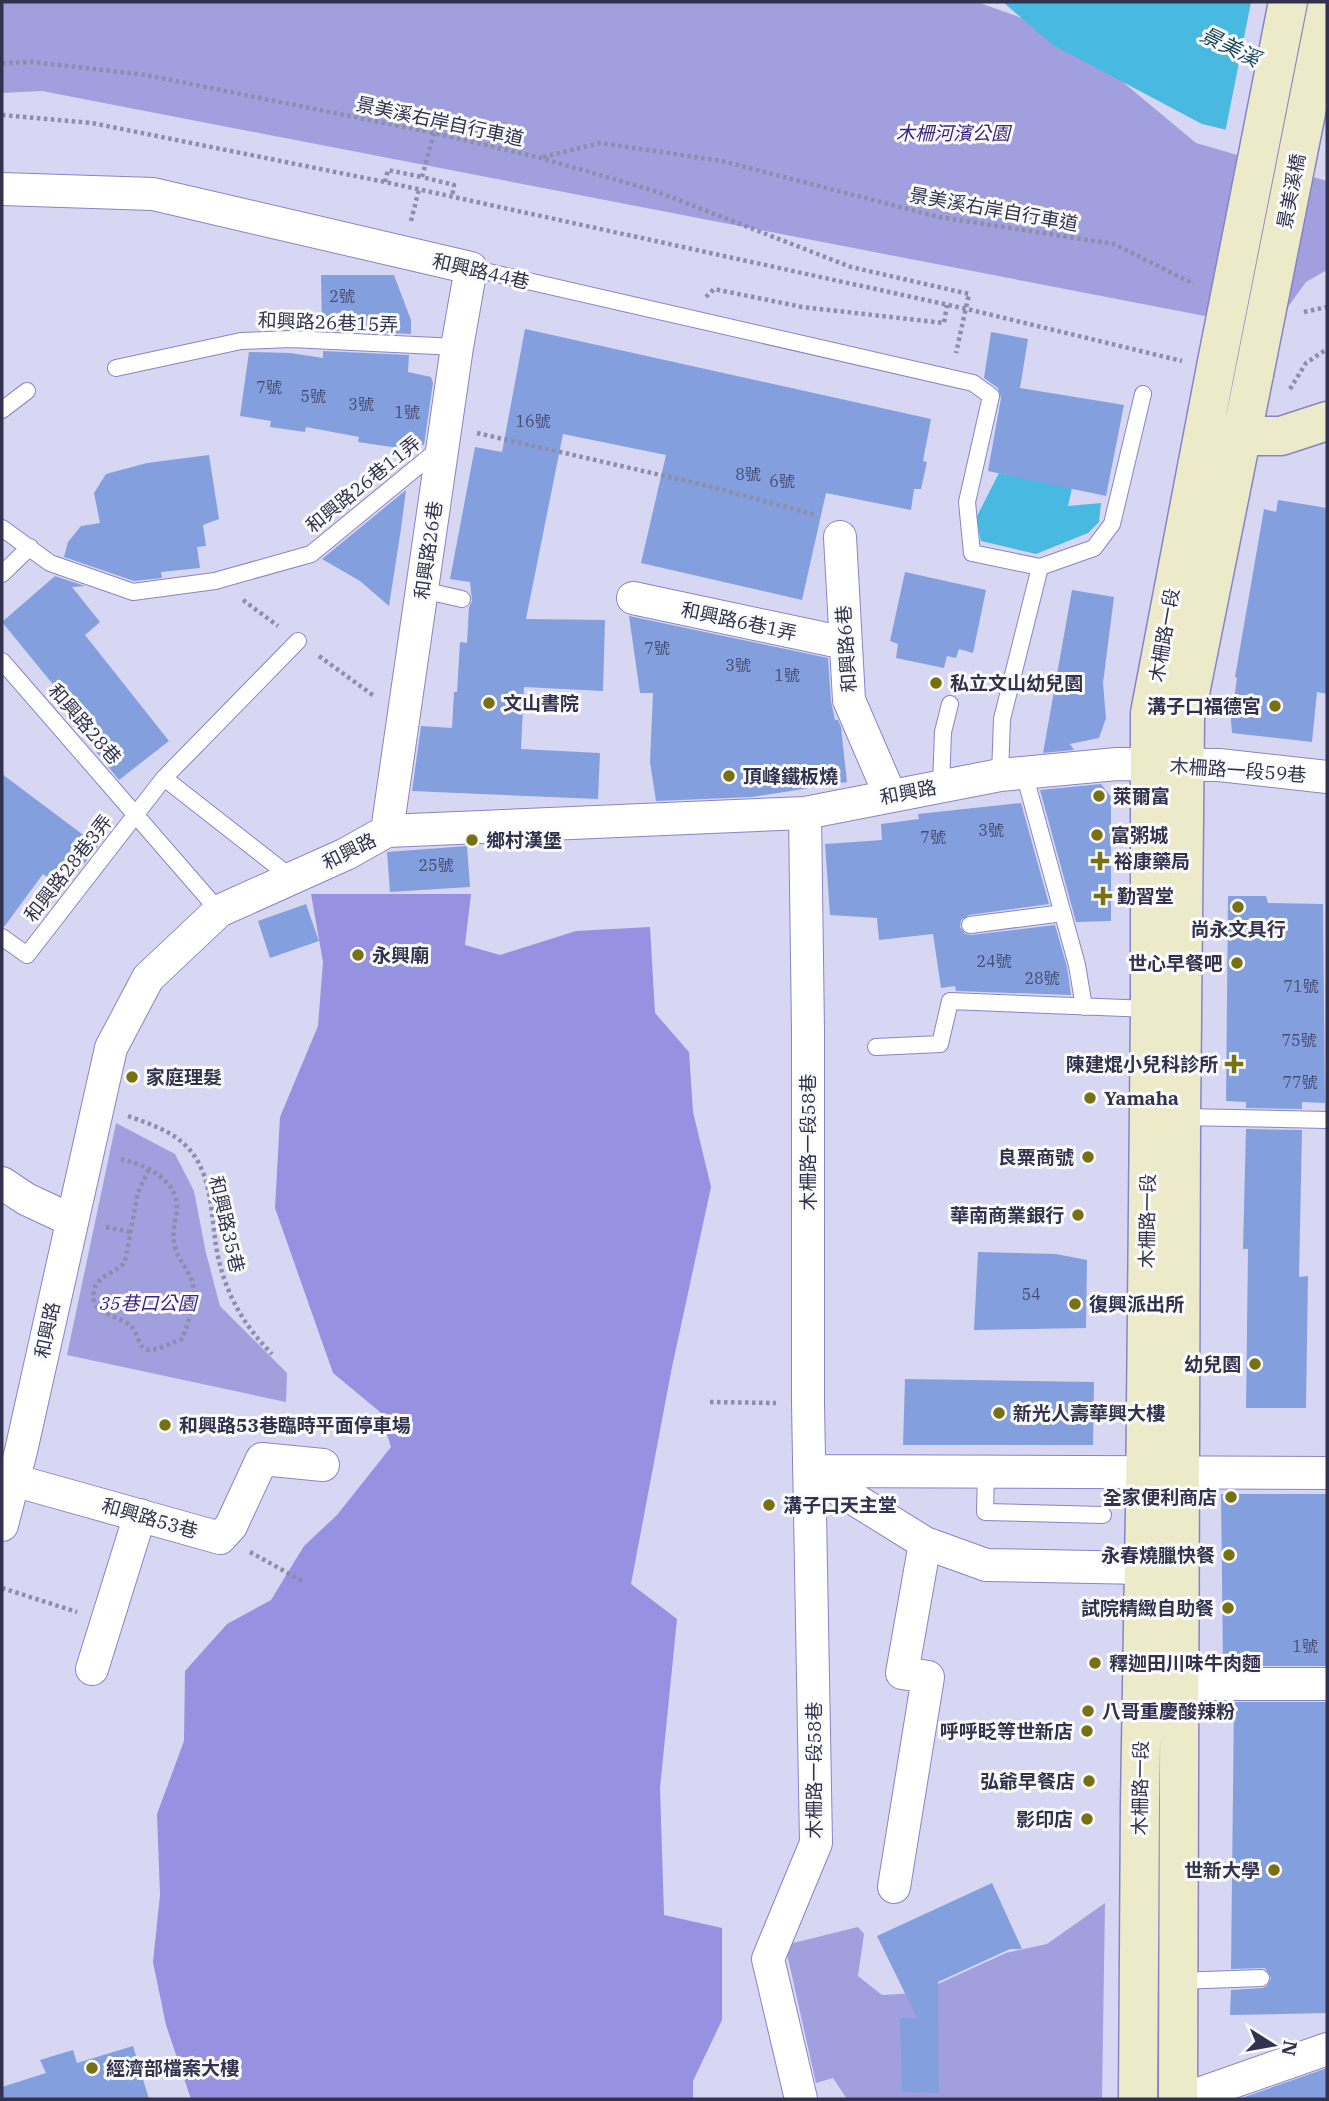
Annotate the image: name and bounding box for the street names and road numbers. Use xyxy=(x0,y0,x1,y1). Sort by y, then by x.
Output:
street label: 景美溪右岸自行車道 xyxy=(354,91,526,151)
street label: 景美溪橋 xyxy=(1272,151,1310,231)
street label: 景美溪右岸自行車道 xyxy=(908,182,1080,236)
street label: 和興路44巷 xyxy=(430,248,532,294)
street label: 和興路26巷15弄 xyxy=(257,308,399,336)
street label: 和興路26巷11弄 xyxy=(301,430,425,538)
street label: 和興路26巷 xyxy=(409,499,447,601)
street label: 木柵路一段 xyxy=(1144,586,1184,684)
street label: 和興路6巷1弄 xyxy=(679,597,799,645)
street label: 和興路6巷 xyxy=(831,605,861,693)
street label: 和興路28巷 xyxy=(44,679,126,769)
street label: 木柵路一段59巷 xyxy=(1169,753,1307,787)
street label: 和興路 xyxy=(878,775,938,809)
street label: 和興路28巷3弄 xyxy=(19,810,117,926)
street label: 和興路 xyxy=(318,827,380,875)
street label: 木柵路一段58巷 xyxy=(796,1074,820,1210)
street label: 和興路35巷 xyxy=(204,1173,250,1275)
street label: 木柵路一段 xyxy=(1134,1173,1160,1269)
street label: 和興路 xyxy=(29,1300,65,1360)
street label: 和興路53巷 xyxy=(99,1493,201,1543)
street label: 木柵路一段58巷 xyxy=(802,1702,826,1838)
street label: 木柵路一段 xyxy=(1127,1740,1153,1836)

